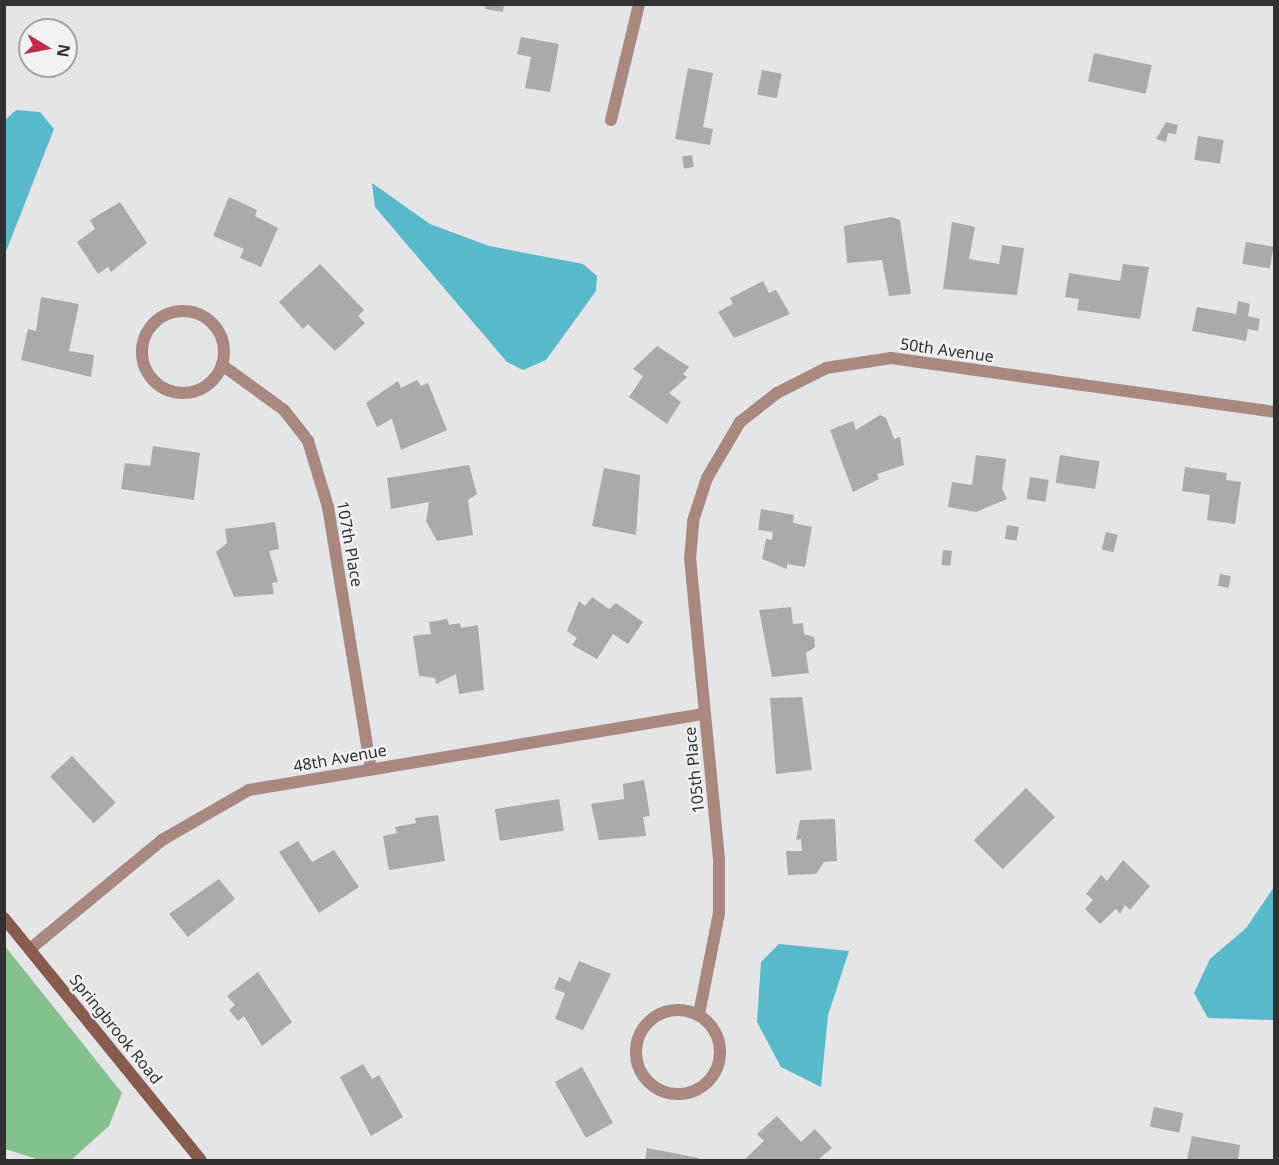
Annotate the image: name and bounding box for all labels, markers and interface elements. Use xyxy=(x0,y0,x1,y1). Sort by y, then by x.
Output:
north arrow xyxy=(18,18,78,78)
text: N xyxy=(52,42,76,59)
street label: 50th Avenue xyxy=(899,334,995,366)
street label: 107th Place xyxy=(333,500,367,588)
street label: 105th Place xyxy=(680,726,708,814)
street label: 48th Avenue xyxy=(292,740,388,776)
street label: Springbrook Road xyxy=(66,970,166,1088)

